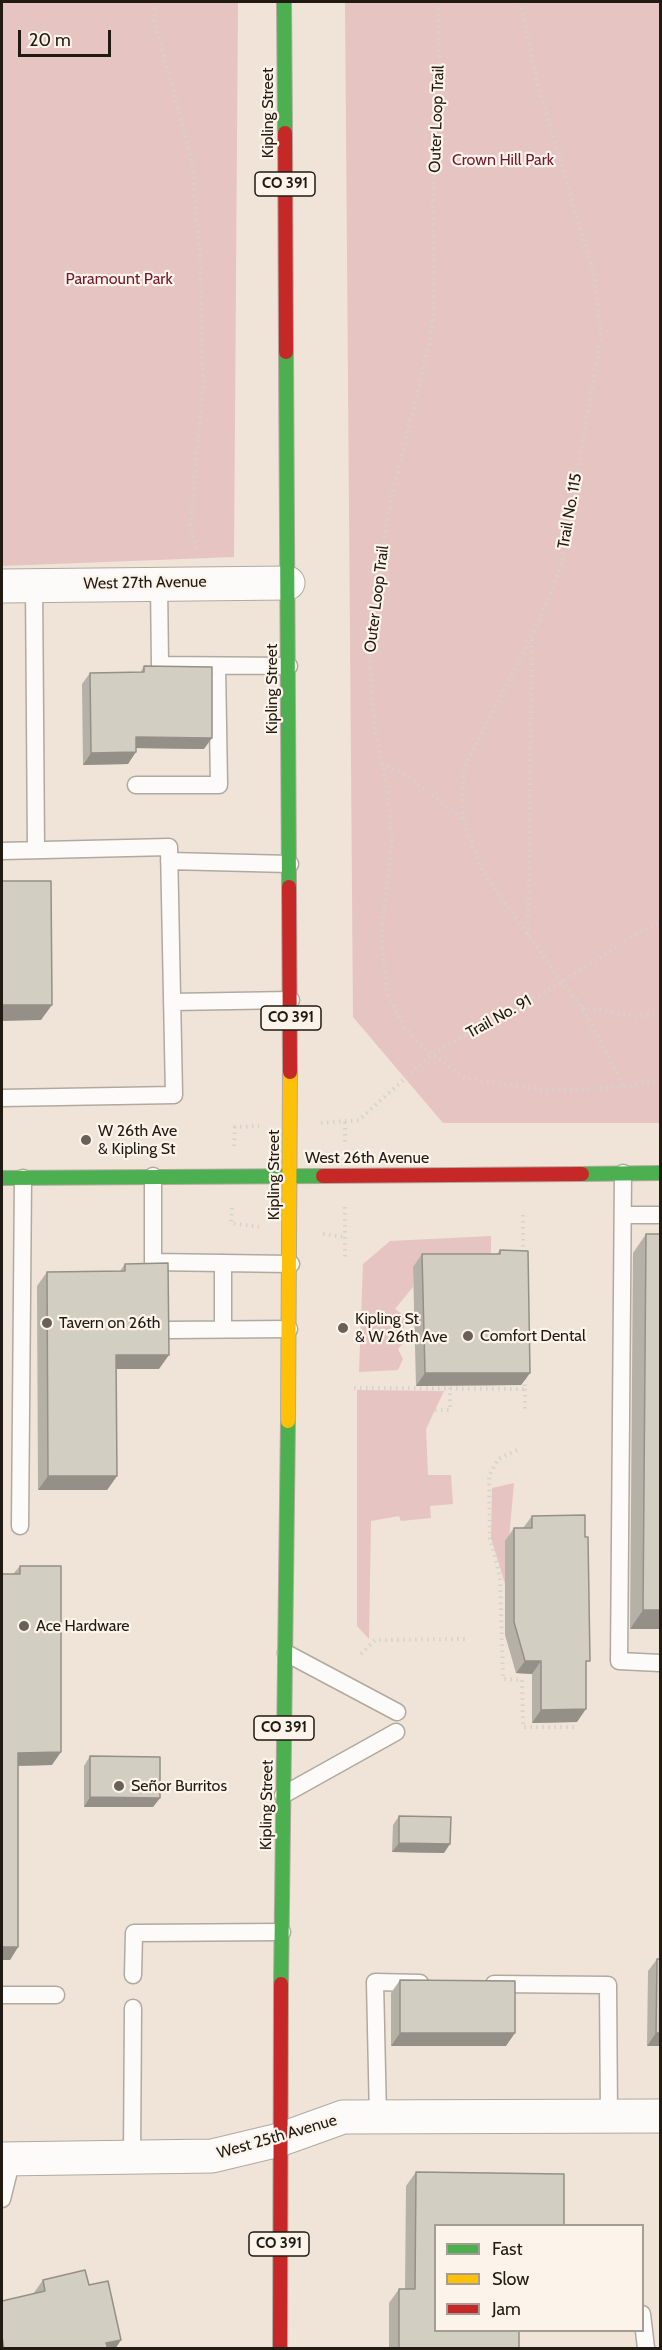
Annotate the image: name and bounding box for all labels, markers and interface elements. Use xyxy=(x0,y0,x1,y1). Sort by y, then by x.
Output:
scale bar xyxy=(21,18,114,56)
text: 20 m xyxy=(29,29,71,51)
street label: Outer Loop Trail xyxy=(426,65,448,173)
street label: Kipling Street xyxy=(258,68,278,158)
park label: Crown Hill Park xyxy=(452,150,554,170)
road number: CO 391 xyxy=(255,172,315,196)
park label: Paramount Park xyxy=(65,269,173,289)
street label: Trail No. 115 xyxy=(554,472,586,550)
street label: Outer Loop Trail xyxy=(361,544,393,654)
street label: West 27th Avenue xyxy=(83,572,207,594)
street label: Kipling Street xyxy=(262,644,282,734)
street label: Trail No. 91 xyxy=(463,991,535,1043)
road number: CO 391 xyxy=(261,1006,321,1030)
place label: W 26th Ave & Kipling St xyxy=(98,1121,177,1159)
street label: Kipling Street xyxy=(264,1130,284,1220)
marker: W 26th Ave & Kipling St xyxy=(79,1133,93,1147)
street label: West 26th Avenue xyxy=(305,1148,429,1168)
place label: Kipling St & W 26th Ave xyxy=(355,1309,447,1347)
place label: Tavern on 26th xyxy=(59,1313,160,1333)
marker: Tavern on 26th xyxy=(40,1316,54,1330)
marker: Kipling St & W 26th Ave xyxy=(336,1321,350,1335)
place label: Comfort Dental xyxy=(480,1326,586,1346)
marker: Comfort Dental xyxy=(461,1329,475,1343)
place label: Ace Hardware xyxy=(36,1616,129,1636)
marker: Ace Hardware xyxy=(17,1619,31,1633)
road number: CO 391 xyxy=(254,1716,314,1740)
street label: Kipling Street xyxy=(257,1760,277,1850)
place label: Señor Burritos xyxy=(131,1776,227,1796)
marker: Señor Burritos xyxy=(112,1779,126,1793)
street label: West 25th Avenue xyxy=(215,2111,339,2163)
legend xyxy=(434,2224,644,2332)
road number: CO 391 xyxy=(249,2232,309,2256)
text: Fast xyxy=(492,2238,523,2260)
text: Slow xyxy=(492,2268,529,2290)
text: Jam xyxy=(492,2298,521,2320)

